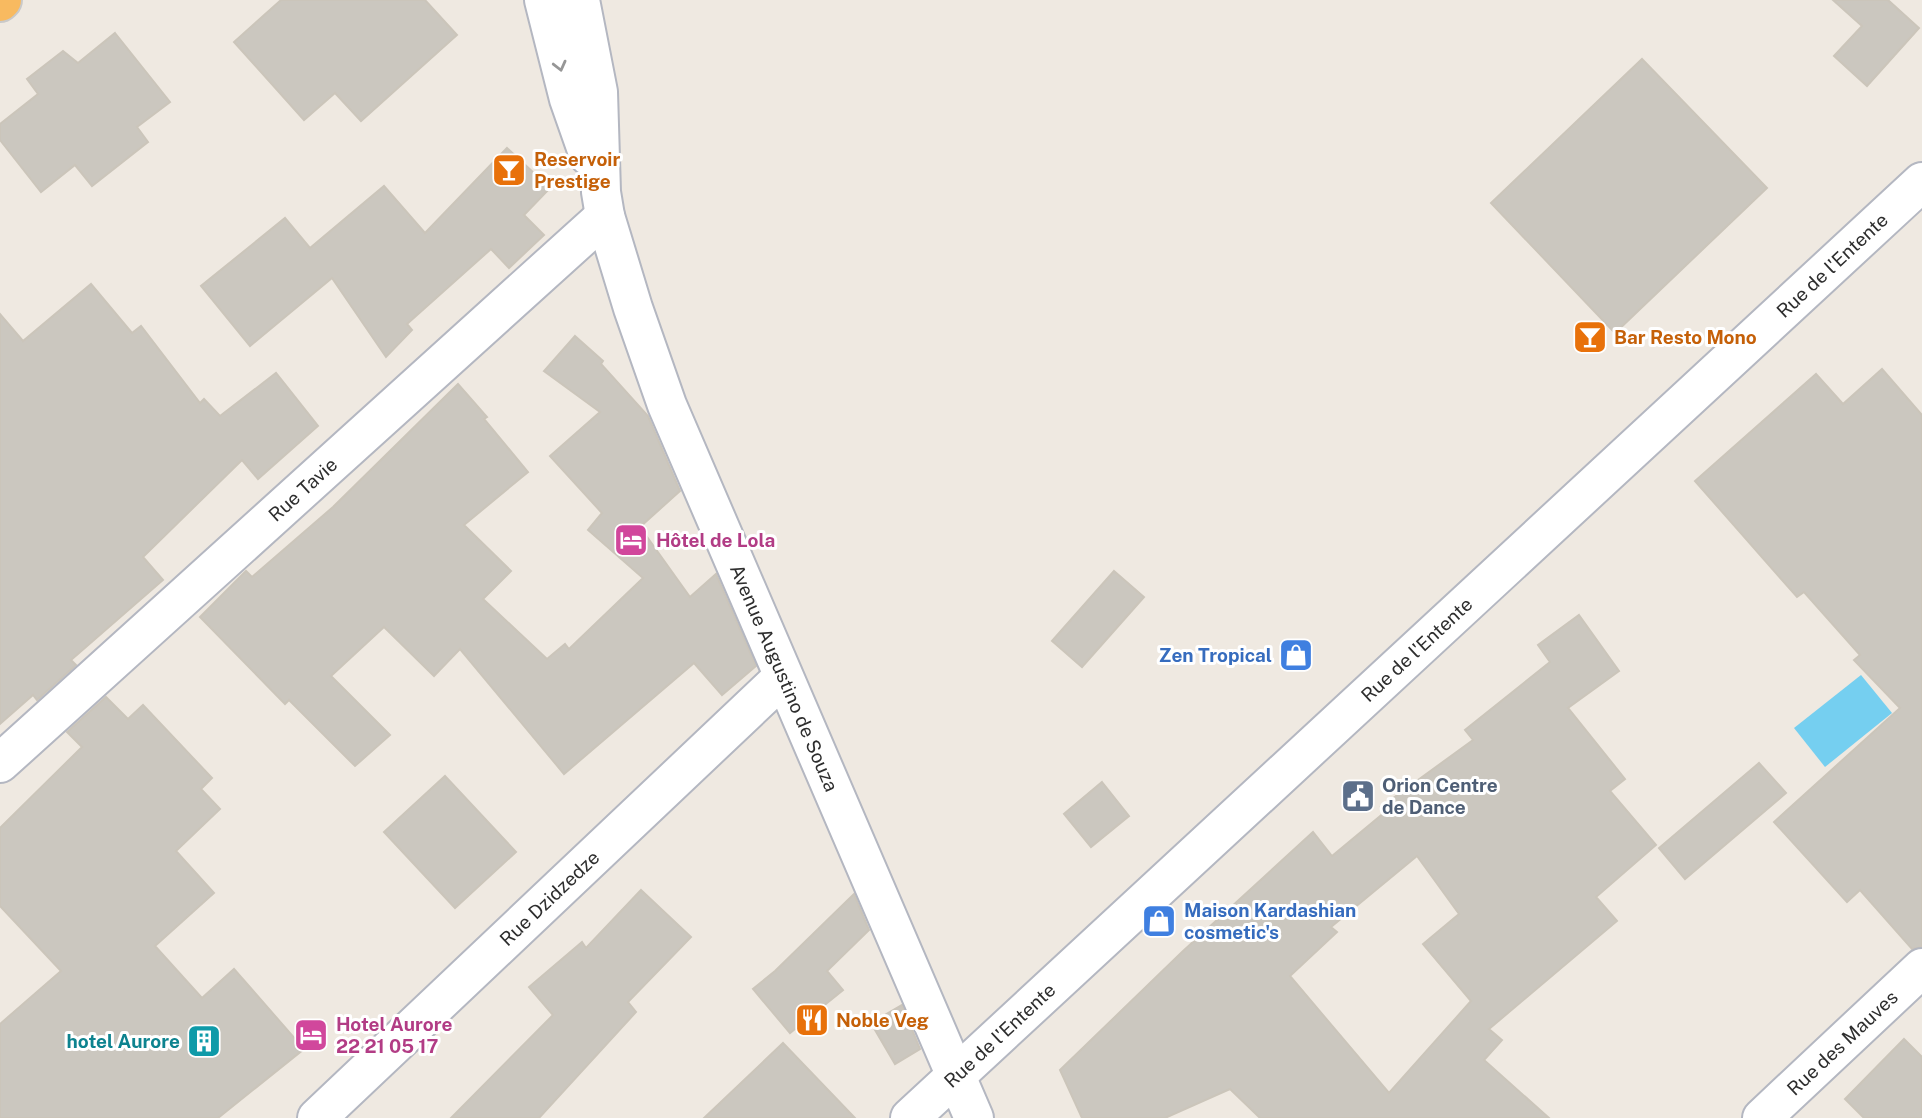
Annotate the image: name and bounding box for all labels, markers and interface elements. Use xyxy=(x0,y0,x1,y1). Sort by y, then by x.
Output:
one-way arrow xyxy=(552,60,566,72)
place label: Reservoir Prestige xyxy=(534,148,620,192)
bar icon: Reservoir Prestige xyxy=(490,151,528,189)
street label: Rue de l'Entente xyxy=(1772,208,1892,322)
bar icon: Bar Resto Mono xyxy=(1571,318,1609,356)
place label: Bar Resto Mono xyxy=(1614,326,1757,348)
street label: Rue Tavie xyxy=(264,453,341,526)
hotel icon: Hôtel de Lola xyxy=(612,521,650,559)
place label: Hôtel de Lola xyxy=(656,529,775,551)
street label: Avenue Augustino de Souza xyxy=(726,561,843,795)
street label: Rue de l'Entente xyxy=(1356,593,1477,706)
shop icon: Zen Tropical xyxy=(1277,636,1315,674)
place label: Zen Tropical xyxy=(1159,644,1272,666)
place label: Orion Centre de Dance xyxy=(1382,774,1498,818)
public building icon: Orion Centre de Dance xyxy=(1339,777,1377,815)
street label: Rue Dzidzedze xyxy=(495,846,604,950)
place label: Maison Kardashian cosmetic's xyxy=(1184,899,1356,943)
shop icon: Maison Kardashian cosmetic's xyxy=(1140,902,1178,940)
street label: Rue de l'Entente xyxy=(939,978,1060,1092)
street label: Rue des Mauves xyxy=(1783,986,1902,1100)
restaurant icon: Noble Veg xyxy=(793,1001,831,1039)
place label: Noble Veg xyxy=(836,1009,929,1031)
place label: Hotel Aurore 22 21 05 17 xyxy=(336,1013,453,1057)
hotel icon: Hotel Aurore 22 21 05 17 xyxy=(292,1016,330,1054)
building icon: hotel Aurore xyxy=(185,1022,223,1060)
place label: hotel Aurore xyxy=(67,1030,180,1052)

